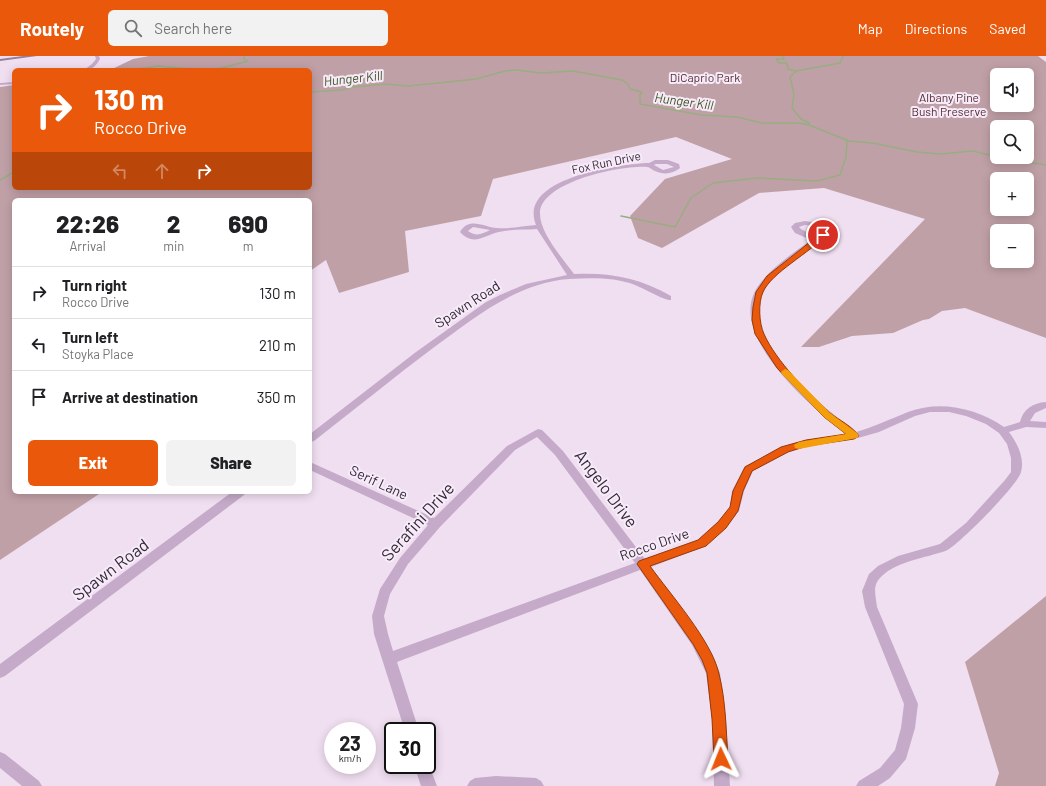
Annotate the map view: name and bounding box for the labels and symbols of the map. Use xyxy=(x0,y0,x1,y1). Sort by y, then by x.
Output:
water label: Hunger Kill xyxy=(323,67,383,89)
park label: DiCaprio Park xyxy=(670,70,740,84)
water label: Hunger Kill xyxy=(654,89,714,113)
park label: Albany Pine Bush Preserve xyxy=(912,90,986,118)
street label: Fox Run Drive xyxy=(570,148,642,176)
pin xyxy=(806,218,840,252)
street label: Spawn Road xyxy=(431,277,503,331)
street label: Angelo Drive xyxy=(571,445,643,531)
street label: Serif Lane xyxy=(347,461,411,503)
street label: Serafini Drive xyxy=(376,478,458,564)
street label: Rocco Drive xyxy=(617,524,691,564)
street label: Spawn Road xyxy=(68,534,152,604)
speed limit sign: 30 xyxy=(384,722,436,774)
position arrow xyxy=(700,738,742,780)

